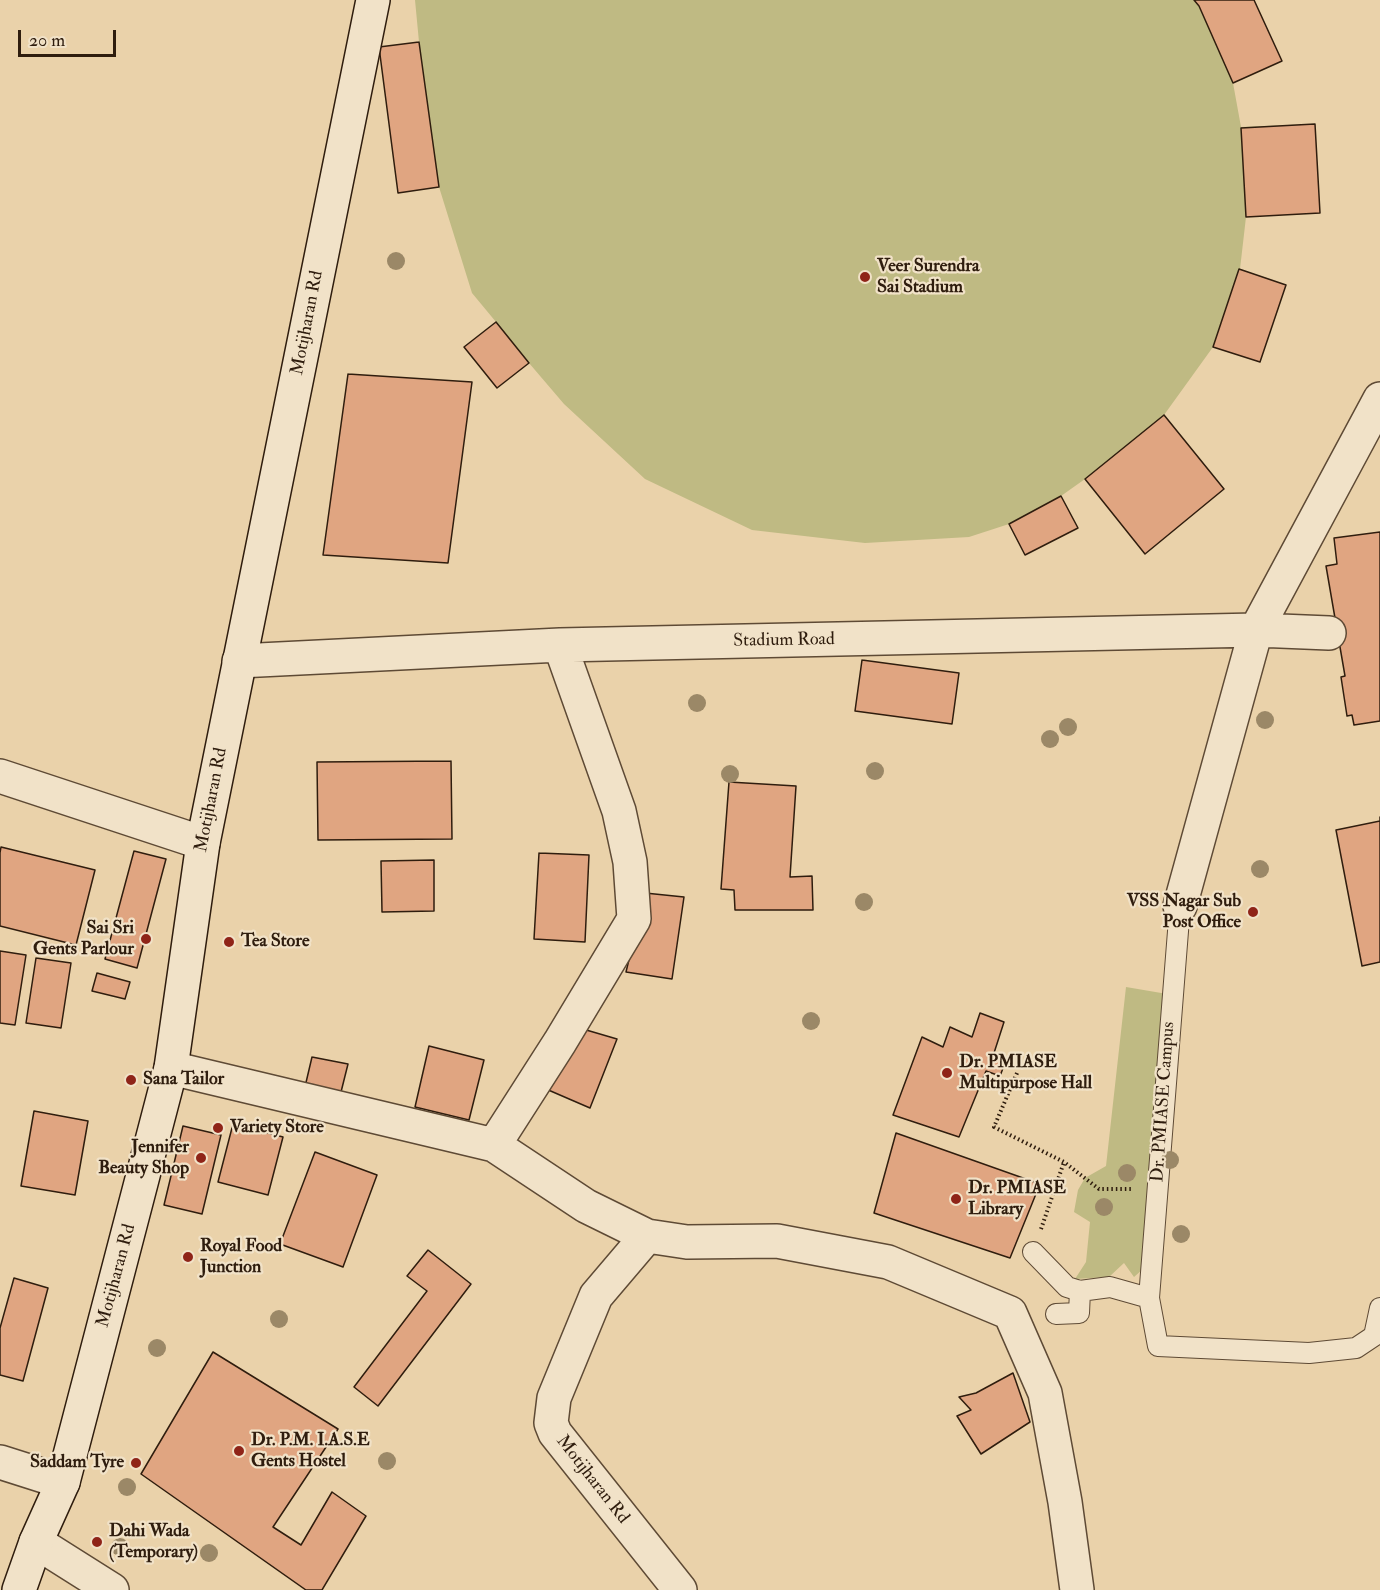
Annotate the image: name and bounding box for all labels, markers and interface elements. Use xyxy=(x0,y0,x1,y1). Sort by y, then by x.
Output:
scale bar xyxy=(21,18,118,56)
text: 20 m xyxy=(29,29,65,52)
place label: Veer Surendra Sai Stadium xyxy=(877,256,979,298)
street label: Motijharan Rd xyxy=(287,269,329,377)
marker: Veer Surendra Sai Stadium xyxy=(858,270,872,284)
street label: Stadium Road xyxy=(733,629,835,653)
street label: Motijharan Rd xyxy=(191,746,233,854)
place label: VSS Nagar Sub Post Office xyxy=(1127,891,1241,934)
marker: VSS Nagar Sub Post Office xyxy=(1246,905,1260,919)
place label: Sai Sri Gents Parlour xyxy=(33,918,134,960)
place label: Tea Store xyxy=(241,931,309,953)
marker: Sai Sri Gents Parlour xyxy=(139,932,153,946)
marker: Tea Store xyxy=(222,935,236,949)
street label: Dr. PMIASE Campus xyxy=(1148,1021,1180,1183)
place label: Dr. PMIASE Multipurpose Hall xyxy=(959,1052,1092,1094)
marker: Dr. PMIASE Multipurpose Hall xyxy=(940,1066,954,1080)
place label: Sana Tailor xyxy=(143,1069,224,1091)
marker: Sana Tailor xyxy=(124,1073,138,1087)
place label: Variety Store xyxy=(230,1117,324,1139)
marker: Variety Store xyxy=(211,1121,225,1135)
place label: Jennifer Beauty Shop xyxy=(98,1137,189,1180)
marker: Jennifer Beauty Shop xyxy=(194,1151,208,1165)
place label: Dr. PMIASE Library xyxy=(968,1178,1066,1220)
marker: Dr. PMIASE Library xyxy=(949,1192,963,1206)
street label: Motijharan Rd xyxy=(93,1222,141,1330)
place label: Royal Food Junction xyxy=(200,1236,282,1278)
marker: Royal Food Junction xyxy=(181,1250,195,1264)
place label: Dr. P.M. I.A.S.E Gents Hostel xyxy=(251,1430,370,1472)
street label: Motijharan Rd xyxy=(551,1432,633,1528)
marker: Dr. P.M. I.A.S.E Gents Hostel xyxy=(232,1444,246,1458)
place label: Saddam Tyre xyxy=(30,1452,124,1474)
marker: Saddam Tyre xyxy=(129,1456,143,1470)
place label: Dahi Wada (Temporary) xyxy=(109,1521,198,1564)
marker: Dahi Wada (Temporary) xyxy=(90,1535,104,1549)

